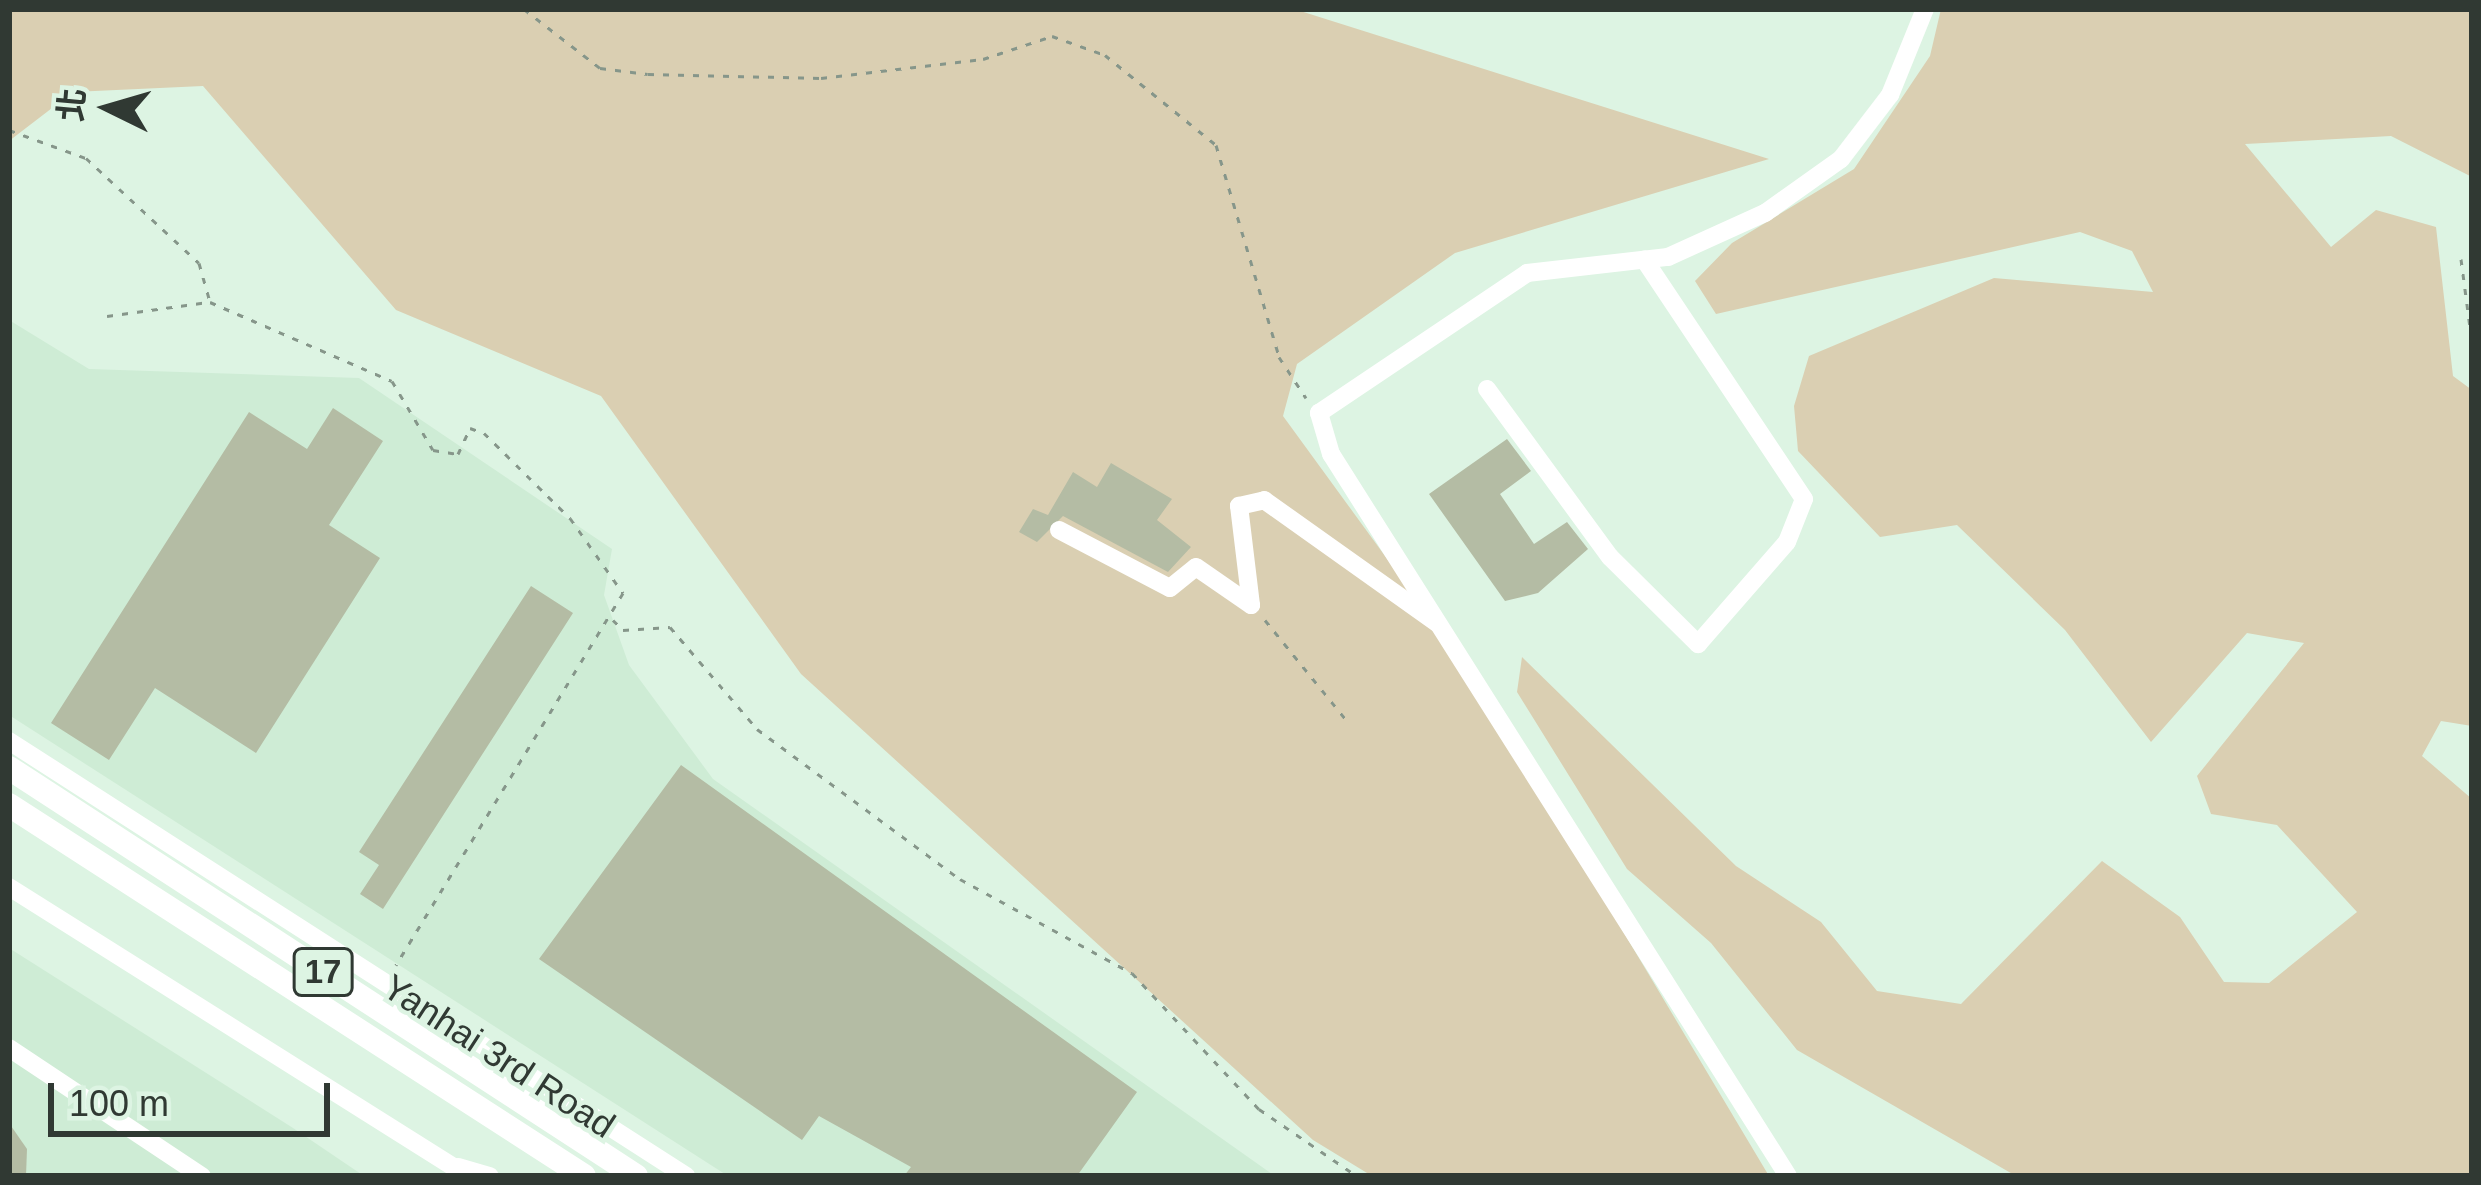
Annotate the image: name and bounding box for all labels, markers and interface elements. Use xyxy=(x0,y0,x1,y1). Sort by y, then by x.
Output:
north arrow xyxy=(48,48,168,168)
text: 北 xyxy=(52,87,92,123)
road number: 17 xyxy=(290,945,356,999)
street label: Yanhai 3rd Road xyxy=(375,965,623,1147)
scale bar xyxy=(54,1059,336,1133)
text: 100 m xyxy=(69,1083,169,1124)

